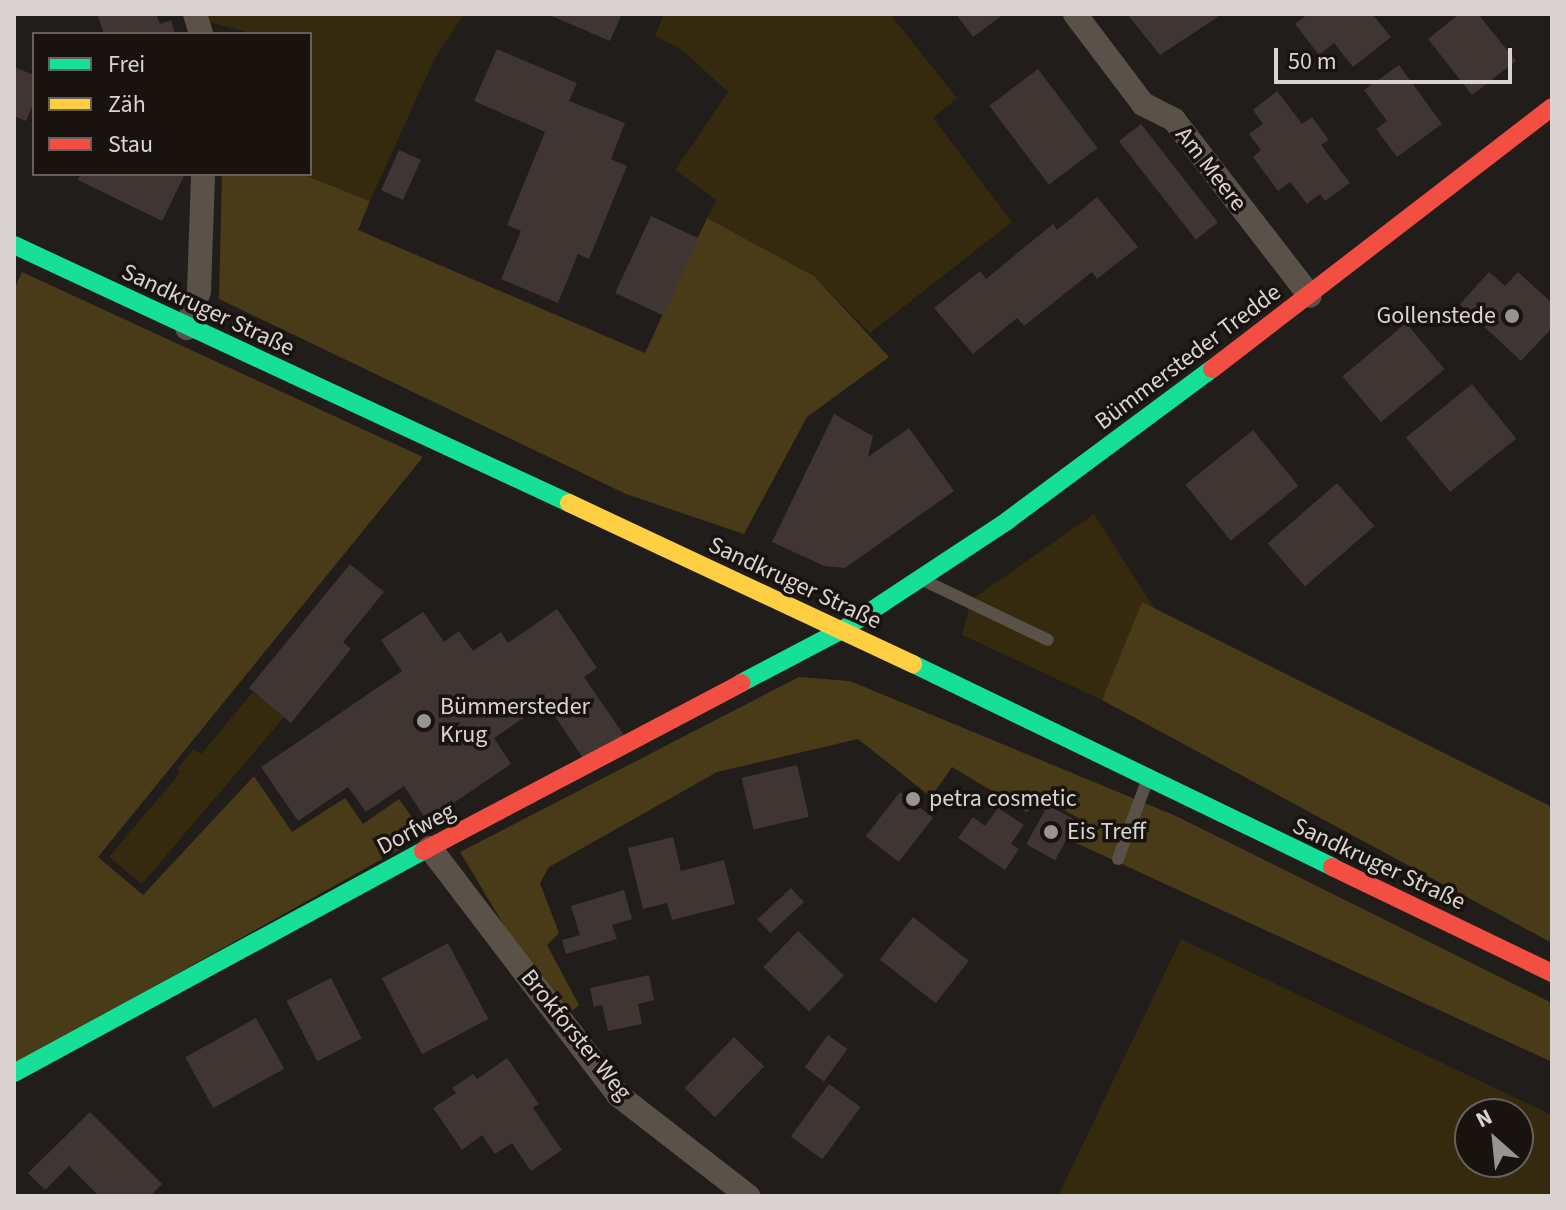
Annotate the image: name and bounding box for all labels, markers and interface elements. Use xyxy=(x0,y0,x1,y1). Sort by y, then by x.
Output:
legend xyxy=(32,32,312,176)
scale bar xyxy=(1278,32,1516,82)
text: 50 m xyxy=(1288,44,1337,79)
text: Frei xyxy=(108,47,145,82)
text: Zäh xyxy=(108,87,146,122)
street label: Am Meere xyxy=(1169,121,1253,217)
text: Stau xyxy=(108,127,153,162)
street label: Sandkruger Straße xyxy=(117,257,299,363)
street label: Bümmersteder Tredde xyxy=(1089,278,1287,436)
place label: Gollenstede xyxy=(1376,302,1496,330)
marker: Gollenstede xyxy=(1503,307,1521,325)
street label: Sandkruger Straße xyxy=(704,530,886,636)
place label: Bümmersteder Krug xyxy=(440,693,590,749)
marker: Bümmersteder Krug xyxy=(415,712,433,730)
place label: petra cosmetic xyxy=(929,785,1077,813)
marker: petra cosmetic xyxy=(904,790,922,808)
street label: Dorfweg xyxy=(372,797,460,861)
street label: Sandkruger Straße xyxy=(1288,811,1470,917)
place label: Eis Treff xyxy=(1067,818,1146,846)
marker: Eis Treff xyxy=(1042,823,1060,841)
street label: Brokforster Weg xyxy=(514,964,638,1106)
north arrow xyxy=(1454,1098,1534,1178)
text: N xyxy=(1470,1101,1498,1136)

